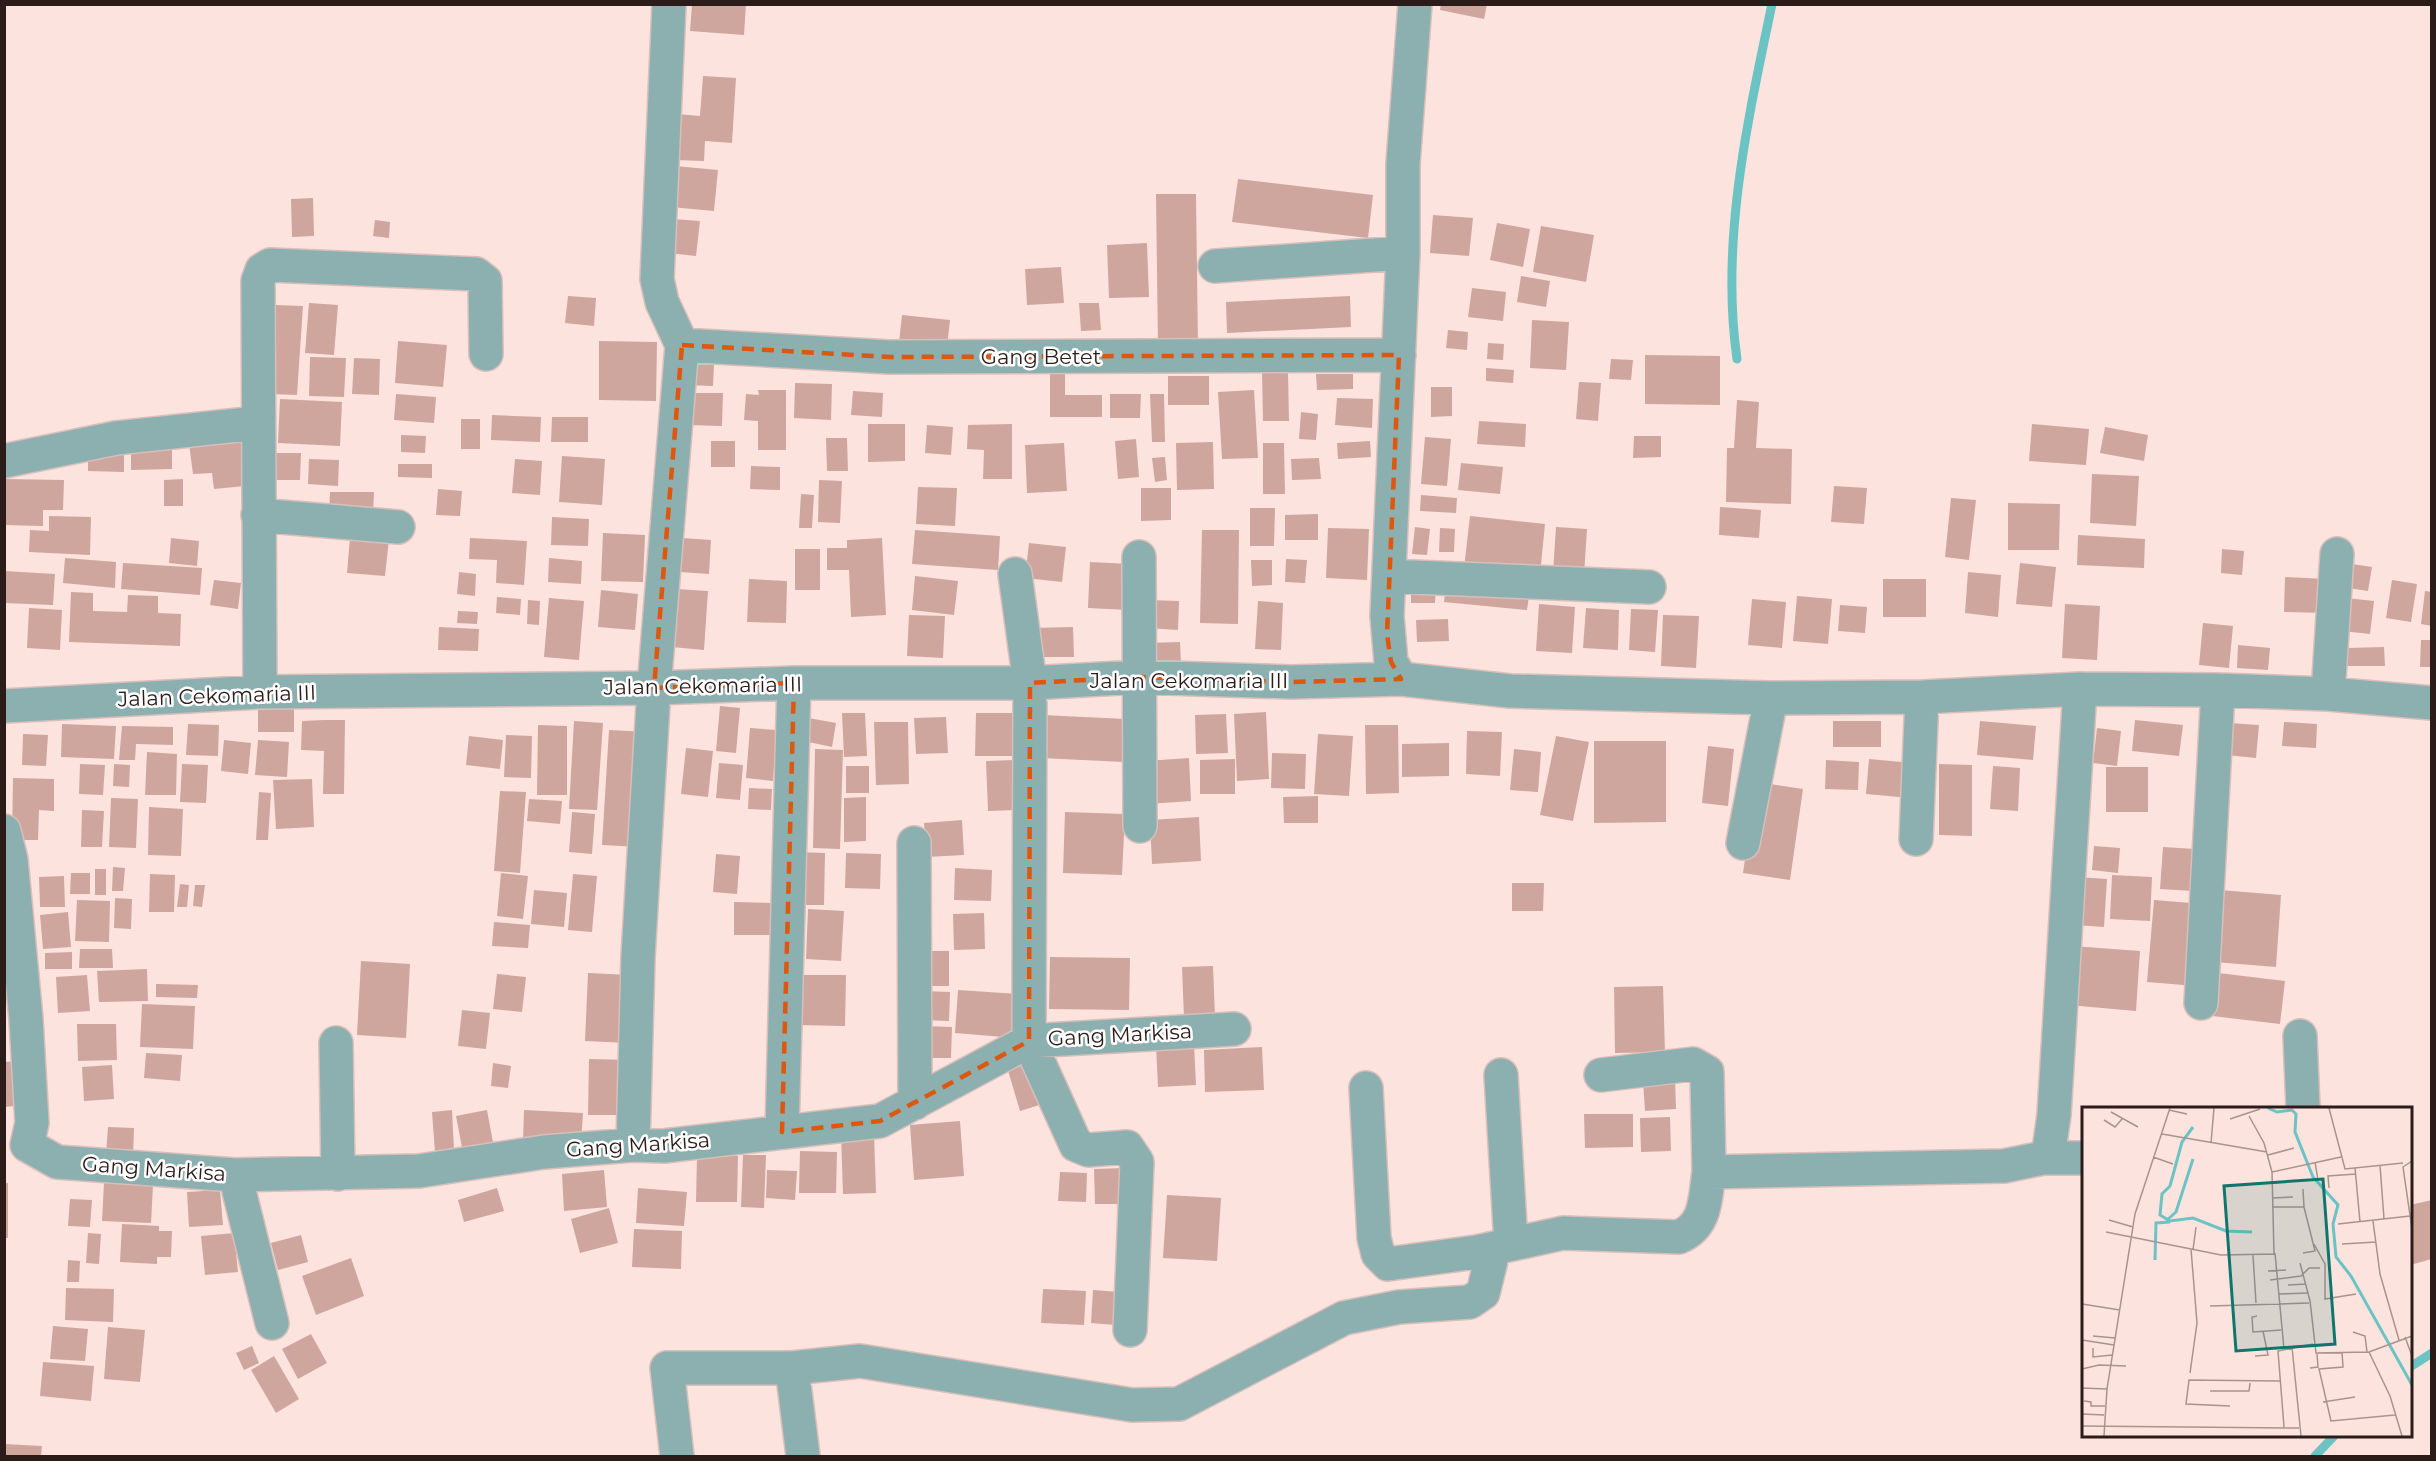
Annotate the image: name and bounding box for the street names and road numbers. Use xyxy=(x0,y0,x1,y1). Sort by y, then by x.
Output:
street label: Gang Betet xyxy=(981,344,1101,369)
street label: Jalan Cekomaria III xyxy=(1089,668,1288,693)
street label: Jalan Cekomaria III xyxy=(603,671,802,700)
street label: Jalan Cekomaria III xyxy=(116,680,317,711)
street label: Gang Markisa xyxy=(1047,1018,1193,1051)
street label: Gang Markisa xyxy=(565,1127,711,1162)
street label: Gang Markisa xyxy=(81,1151,227,1186)

